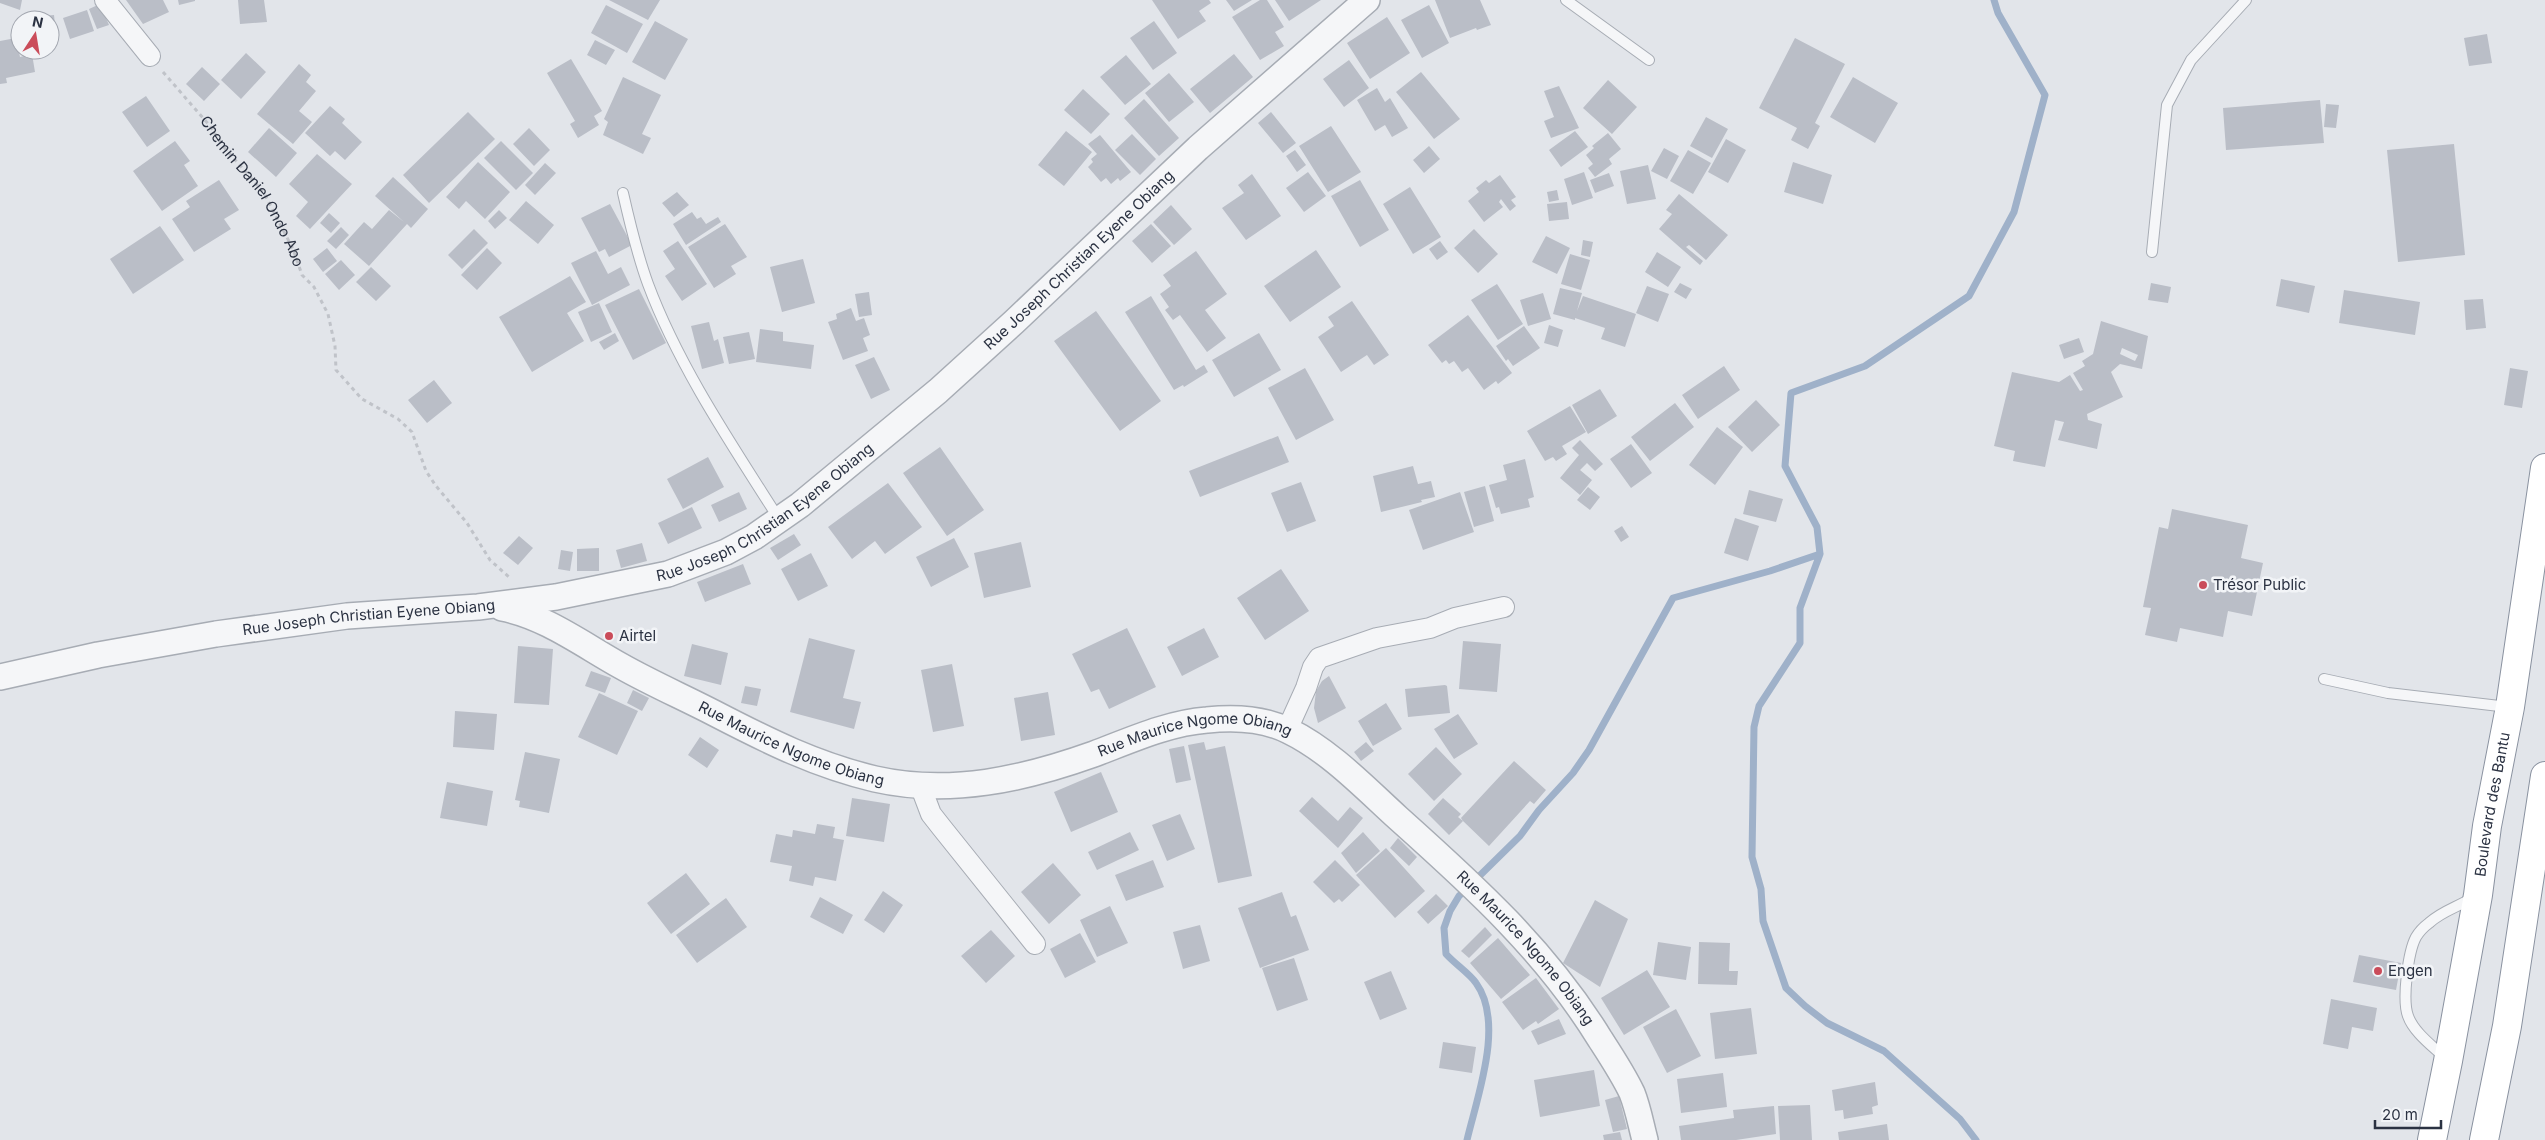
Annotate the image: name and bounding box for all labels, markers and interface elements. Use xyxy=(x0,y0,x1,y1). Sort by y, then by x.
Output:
north arrow xyxy=(10,10,60,60)
text: N xyxy=(31,12,45,31)
street label: Chemin Daniel Ondo Abo xyxy=(196,111,308,269)
street label: Rue Joseph Christian Eyene Obiang xyxy=(980,166,1178,354)
street label: Rue Joseph Christian Eyene Obiang xyxy=(654,438,877,585)
place label: Trésor Public xyxy=(2213,575,2306,594)
marker: Trésor Public xyxy=(2197,579,2209,591)
street label: Rue Joseph Christian Eyene Obiang xyxy=(241,595,496,639)
place label: Airtel xyxy=(619,626,656,645)
marker: Airtel xyxy=(603,630,615,642)
street label: Rue Maurice Ngome Obiang xyxy=(695,697,886,790)
street label: Rue Maurice Ngome Obiang xyxy=(1095,709,1296,761)
street label: Boulevard des Bantu xyxy=(2470,731,2514,878)
street label: Rue Maurice Ngome Obiang xyxy=(1453,866,1599,1029)
place label: Engen xyxy=(2388,961,2433,980)
marker: Engen xyxy=(2372,965,2384,977)
scale bar xyxy=(2375,1098,2441,1130)
text: 20 m xyxy=(2382,1105,2418,1124)

